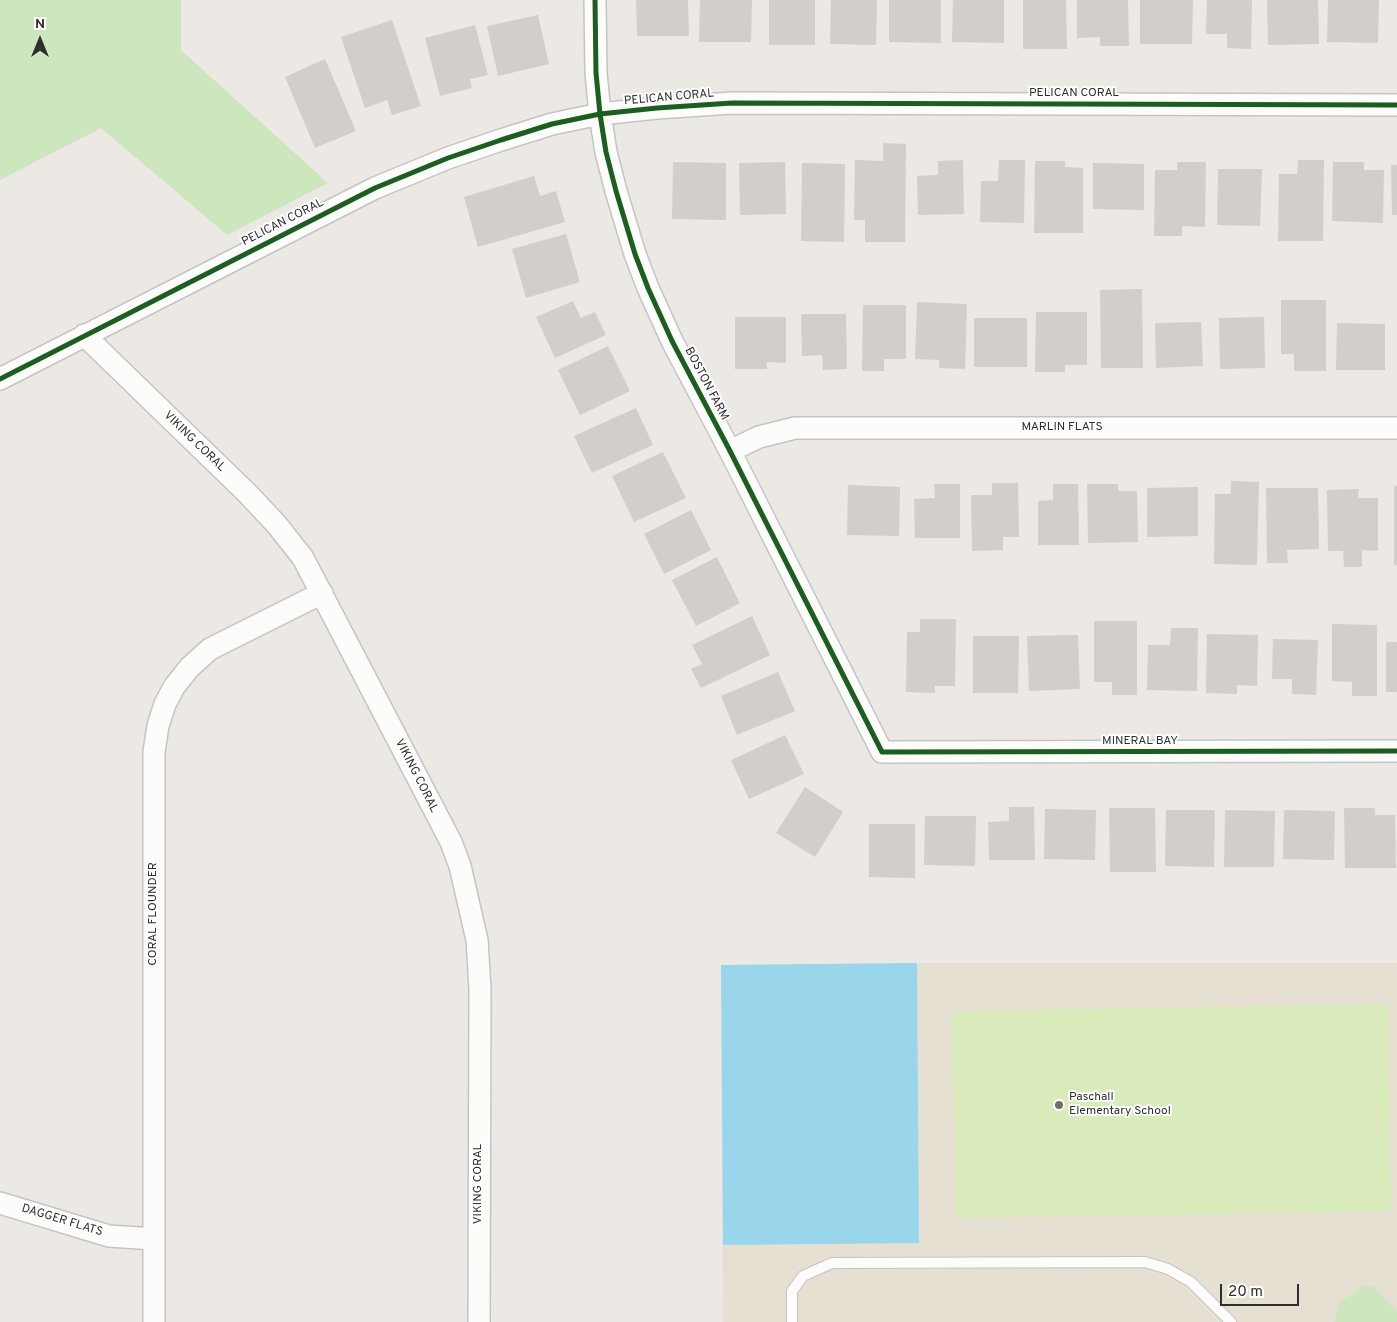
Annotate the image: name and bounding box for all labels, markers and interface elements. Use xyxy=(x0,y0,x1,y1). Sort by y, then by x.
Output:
north arrow xyxy=(15,15,65,65)
text: N xyxy=(35,16,45,33)
street label: PELICAN CORAL xyxy=(624,87,714,109)
street label: PELICAN CORAL xyxy=(1029,87,1119,101)
street label: PELICAN CORAL xyxy=(240,196,326,250)
street label: BOSTON FARM xyxy=(681,345,731,423)
street label: VIKING CORAL xyxy=(160,409,228,475)
street label: MARLIN FLATS xyxy=(1021,421,1103,435)
street label: MINERAL BAY xyxy=(1102,735,1178,749)
street label: VIKING CORAL xyxy=(391,737,441,815)
street label: CORAL FLOUNDER xyxy=(147,862,161,966)
place label: Paschall Elementary School xyxy=(1069,1091,1171,1119)
marker: Paschall Elementary School xyxy=(1053,1099,1065,1111)
street label: VIKING CORAL xyxy=(472,1144,486,1224)
street label: DAGGER FLATS xyxy=(20,1202,104,1240)
scale bar xyxy=(1222,1274,1301,1306)
text: 20 m xyxy=(1228,1283,1263,1302)

